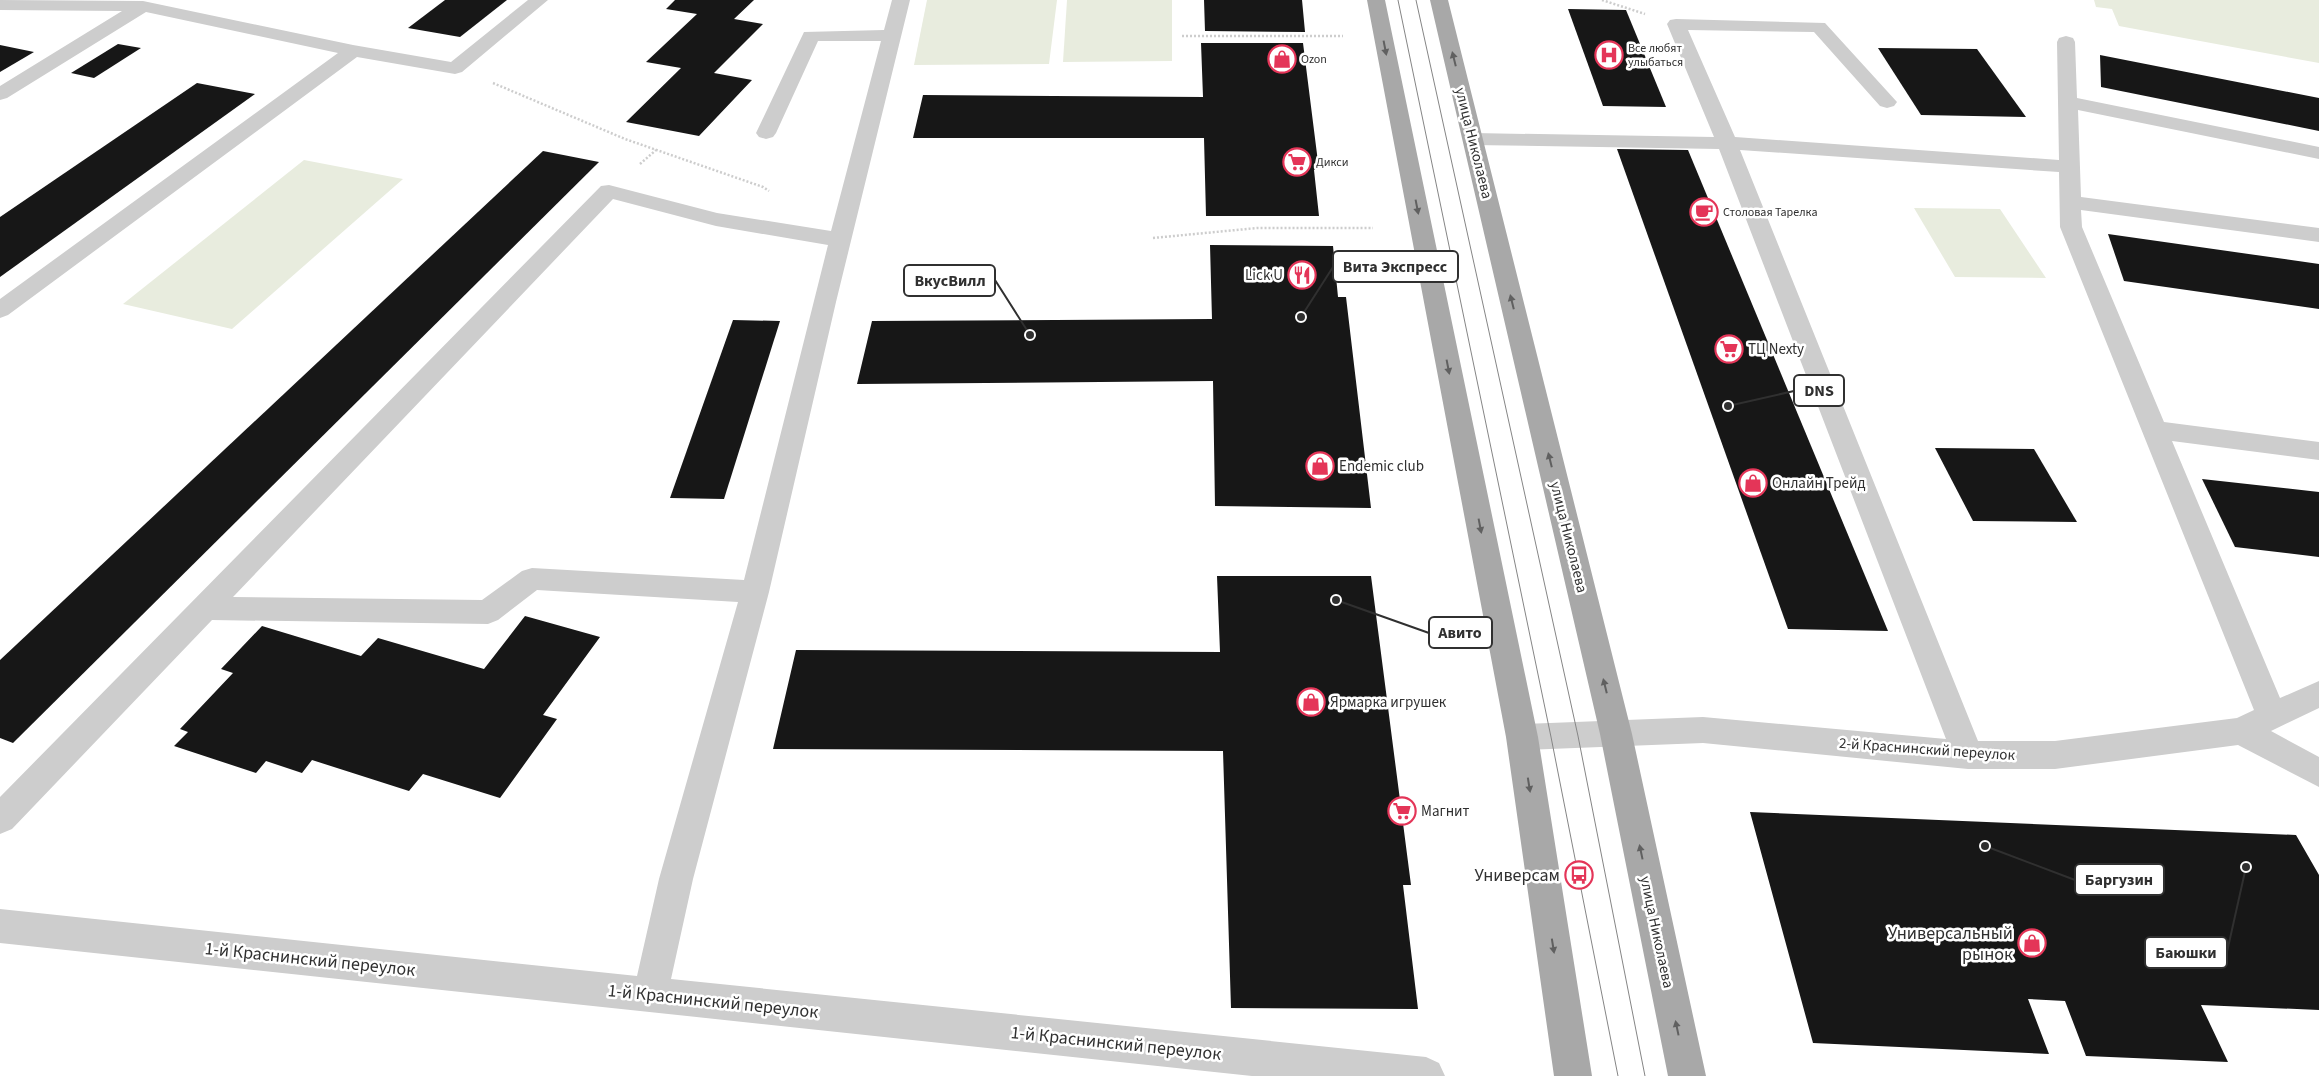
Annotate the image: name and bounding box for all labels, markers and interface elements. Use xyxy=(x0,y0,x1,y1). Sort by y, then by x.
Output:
one-way arrow xyxy=(1381,40,1389,55)
hospital icon: Все любят улыбаться xyxy=(1594,40,1624,70)
place label: Все любят улыбаться xyxy=(1628,40,1683,71)
shop icon: Ozon xyxy=(1267,44,1297,74)
place label: Ozon xyxy=(1301,51,1327,68)
one-way arrow xyxy=(1450,52,1458,67)
street label: улица Николаева xyxy=(1450,85,1497,201)
supermarket icon: Дикси xyxy=(1282,147,1312,177)
place label: Дикси xyxy=(1316,154,1349,171)
cafe icon: Столовая Тарелка xyxy=(1689,197,1719,227)
one-way arrow xyxy=(1413,200,1421,216)
place label: Столовая Тарелка xyxy=(1723,204,1817,221)
callout: Вита Экспресс xyxy=(1333,251,1458,282)
text: Вита Экспресс xyxy=(1343,256,1448,278)
restaurant icon: Lick U xyxy=(1287,260,1317,290)
callout: ВкусВилл xyxy=(904,265,995,296)
place label: Lick U xyxy=(1245,265,1283,286)
text: ВкусВилл xyxy=(914,270,986,292)
one-way arrow xyxy=(1508,295,1516,310)
supermarket icon: ТЦ Nexty xyxy=(1714,334,1744,364)
place label: ТЦ Nexty xyxy=(1748,339,1804,360)
one-way arrow xyxy=(1445,359,1453,375)
callout: DNS xyxy=(1794,375,1844,406)
text: DNS xyxy=(1804,380,1834,402)
shop icon: Endemic club xyxy=(1305,451,1335,481)
one-way arrow xyxy=(1546,453,1554,468)
place label: Endemic club xyxy=(1339,456,1424,477)
shop icon: Онлайн Трейд xyxy=(1738,468,1768,498)
place label: Онлайн Трейд xyxy=(1772,473,1865,494)
street label: улица Николаева xyxy=(1545,479,1592,595)
one-way arrow xyxy=(1476,518,1484,534)
callout: Авито xyxy=(1429,617,1492,648)
text: Авито xyxy=(1437,622,1482,644)
one-way arrow xyxy=(1601,679,1609,694)
shop icon: Ярмарка игрушек xyxy=(1296,687,1326,717)
place label: Ярмарка игрушек xyxy=(1330,692,1447,713)
street label: 2-й Краснинский переулок xyxy=(1838,733,2016,766)
one-way arrow xyxy=(1525,778,1533,794)
supermarket icon: Магнит xyxy=(1387,796,1417,826)
place label: Магнит xyxy=(1421,801,1470,822)
one-way arrow xyxy=(1636,844,1644,860)
bus stop icon: Универсам xyxy=(1564,860,1594,890)
place label: Универсам xyxy=(1474,863,1560,888)
callout: Баргузин xyxy=(2075,864,2164,895)
text: Баргузин xyxy=(2085,869,2153,891)
street label: улица Николаева xyxy=(1634,874,1679,990)
place label: Универсальный рынок xyxy=(1888,921,2013,967)
shop icon: Универсальный рынок xyxy=(2017,928,2047,958)
street label: 1-й Краснинский переулок xyxy=(203,936,417,983)
callout: Баюшки xyxy=(2145,937,2227,968)
one-way arrow xyxy=(1550,938,1558,954)
text: Баюшки xyxy=(2155,942,2217,964)
street label: 1-й Краснинский переулок xyxy=(606,978,820,1025)
street label: 1-й Краснинский переулок xyxy=(1009,1020,1223,1067)
one-way arrow xyxy=(1673,1021,1681,1036)

